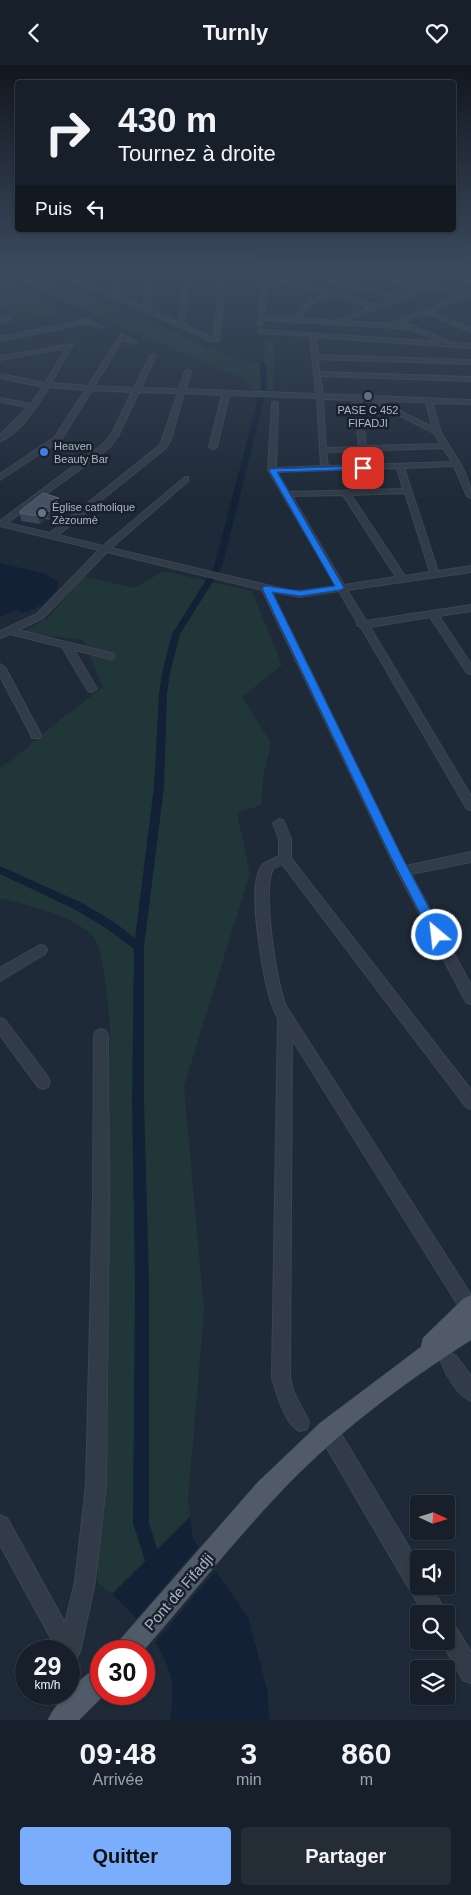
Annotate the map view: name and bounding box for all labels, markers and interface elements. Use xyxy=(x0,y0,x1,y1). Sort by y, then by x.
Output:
icon: back xyxy=(20,19,48,47)
icon: heart xyxy=(423,19,451,47)
text: Turnly xyxy=(203,20,268,45)
icon: right xyxy=(35,100,100,165)
text: 430 m xyxy=(118,100,217,139)
text: Tournez à droite xyxy=(118,141,276,166)
icon: left xyxy=(82,195,110,223)
text: Puis xyxy=(35,198,72,219)
marker: PASE C 452 FIFADJI xyxy=(362,390,374,402)
place label: PASE C 452 FIFADJI xyxy=(338,404,398,429)
place label: Heaven Beauty Bar xyxy=(54,440,109,465)
marker: Heaven Beauty Bar xyxy=(38,446,50,458)
pin xyxy=(342,447,384,489)
icon: arrive xyxy=(349,454,377,482)
place label: Église catholique Zèzoumè xyxy=(52,501,135,526)
marker: Église catholique Zèzoumè xyxy=(36,507,48,519)
position arrow xyxy=(410,908,462,960)
north arrow xyxy=(410,1495,455,1540)
map controls xyxy=(410,1495,455,1705)
street label: Pont de Fifadji xyxy=(141,1550,216,1633)
button: sound xyxy=(410,1550,455,1595)
button: search xyxy=(410,1605,455,1650)
speed limit sign: 30 xyxy=(90,1640,155,1705)
text: 29 xyxy=(34,1652,61,1680)
button: layers xyxy=(410,1660,455,1705)
text: km/h xyxy=(34,1678,61,1692)
text: 09:48 xyxy=(80,1737,156,1770)
text: 3 xyxy=(240,1737,257,1770)
text: 860 xyxy=(341,1737,391,1770)
text: Arrivée xyxy=(93,1771,143,1788)
text: min xyxy=(236,1771,262,1788)
text: m xyxy=(360,1771,373,1788)
button: Quitter xyxy=(20,1827,231,1885)
button: Partager xyxy=(241,1827,451,1885)

